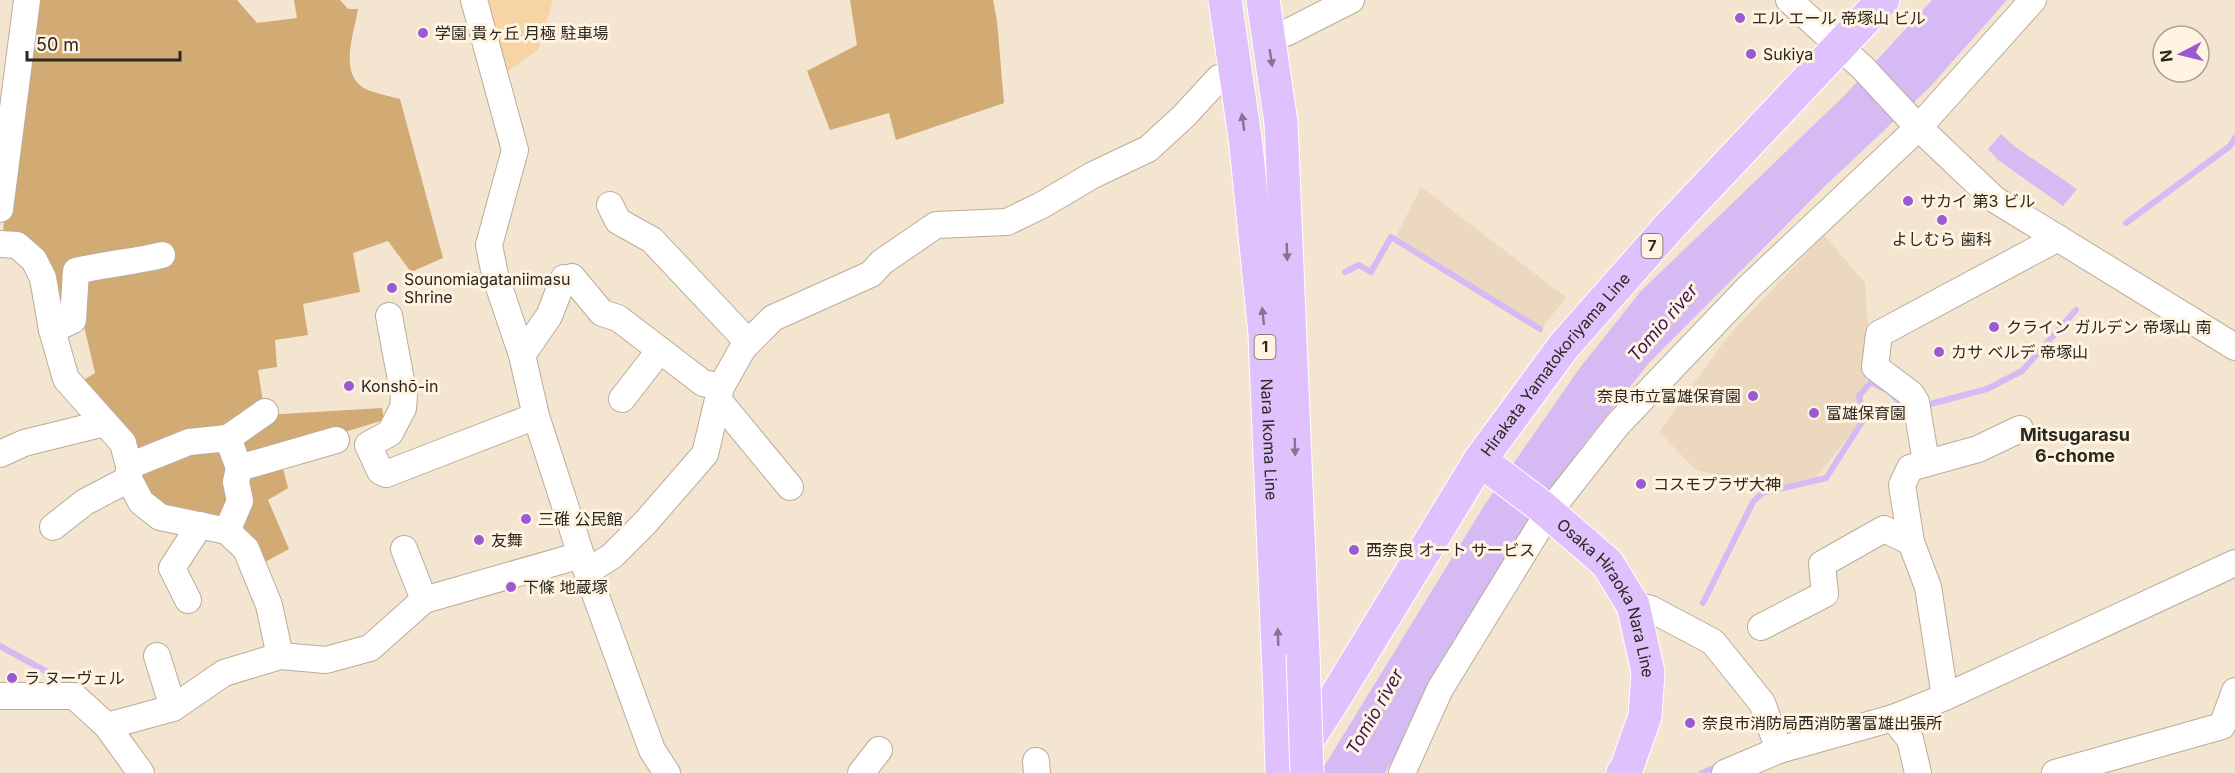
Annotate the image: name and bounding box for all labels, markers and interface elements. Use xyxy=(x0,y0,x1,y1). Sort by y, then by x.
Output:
place label: エル エール 帝塚山 ビル xyxy=(1752,8,1926,28)
marker: エル エール 帝塚山 ビル xyxy=(1733,11,1747,25)
place label: 学園 貴ヶ丘 月極 駐車場 xyxy=(435,23,609,43)
scale bar xyxy=(27,24,180,62)
north arrow xyxy=(2151,24,2211,84)
marker: 学園 貴ヶ丘 月極 駐車場 xyxy=(416,26,430,40)
text: 50 m xyxy=(36,34,79,55)
place label: Sukiya xyxy=(1763,44,1813,64)
marker: Sukiya xyxy=(1744,47,1758,61)
one-way arrow xyxy=(1267,48,1276,67)
text: N xyxy=(2155,49,2177,63)
one-way arrow xyxy=(1238,113,1248,132)
place label: サカイ 第3 ビル xyxy=(1920,191,2035,211)
marker: サカイ 第3 ビル xyxy=(1901,194,1915,208)
marker: よしむら 歯科 xyxy=(1935,213,1949,227)
place label: よしむら 歯科 xyxy=(1892,229,1992,249)
road number: 7 xyxy=(1642,234,1662,258)
one-way arrow xyxy=(1282,242,1291,261)
street label: Hirakata Yamatokoriyama Line xyxy=(1476,268,1634,460)
place label: Sounomiagataniimasu Shrine xyxy=(404,269,570,307)
water label: Tomio river xyxy=(1623,279,1703,366)
marker: Sounomiagataniimasu Shrine xyxy=(385,281,399,295)
one-way arrow xyxy=(1258,307,1268,326)
place label: クライン ガルデン 帝塚山 南 xyxy=(2006,317,2212,337)
marker: クライン ガルデン 帝塚山 南 xyxy=(1987,320,2001,334)
road number: 1 xyxy=(1254,335,1276,359)
place label: カサ ベルデ 帝塚山 xyxy=(1951,342,2088,362)
marker: カサ ベルデ 帝塚山 xyxy=(1932,345,1946,359)
place label: Konshō-in xyxy=(361,376,438,396)
street label: Nara Ikoma Line xyxy=(1257,378,1282,501)
marker: Konshō-in xyxy=(342,379,356,393)
place label: 奈良市立富雄保育園 xyxy=(1597,386,1741,406)
marker: 奈良市立富雄保育園 xyxy=(1746,389,1760,403)
place label: 富雄保育園 xyxy=(1826,403,1906,423)
marker: 富雄保育園 xyxy=(1807,406,1821,420)
district label: Mitsugarasu 6-chome xyxy=(2020,424,2130,466)
one-way arrow xyxy=(1290,437,1299,456)
place label: コスモプラザ大神 xyxy=(1653,474,1781,494)
marker: コスモプラザ大神 xyxy=(1634,477,1648,491)
place label: 三碓 公民館 xyxy=(538,509,623,529)
marker: 三碓 公民館 xyxy=(519,512,533,526)
street label: Osaka Hiraoka Nara Line xyxy=(1553,514,1658,678)
place label: 友舞 xyxy=(491,530,523,550)
marker: 友舞 xyxy=(472,533,486,547)
place label: 西奈良 オート サービス xyxy=(1366,540,1535,560)
marker: 西奈良 オート サービス xyxy=(1347,543,1361,557)
place label: 下條 地蔵塚 xyxy=(523,577,608,597)
marker: 下條 地蔵塚 xyxy=(504,580,518,594)
one-way arrow xyxy=(1273,628,1282,647)
water label: Tomio river xyxy=(1342,664,1408,758)
place label: ラ ヌーヴェル xyxy=(24,668,125,688)
marker: ラ ヌーヴェル xyxy=(5,671,19,685)
place label: 奈良市消防局西消防署富雄出張所 xyxy=(1702,713,1942,733)
marker: 奈良市消防局西消防署富雄出張所 xyxy=(1683,716,1697,730)

